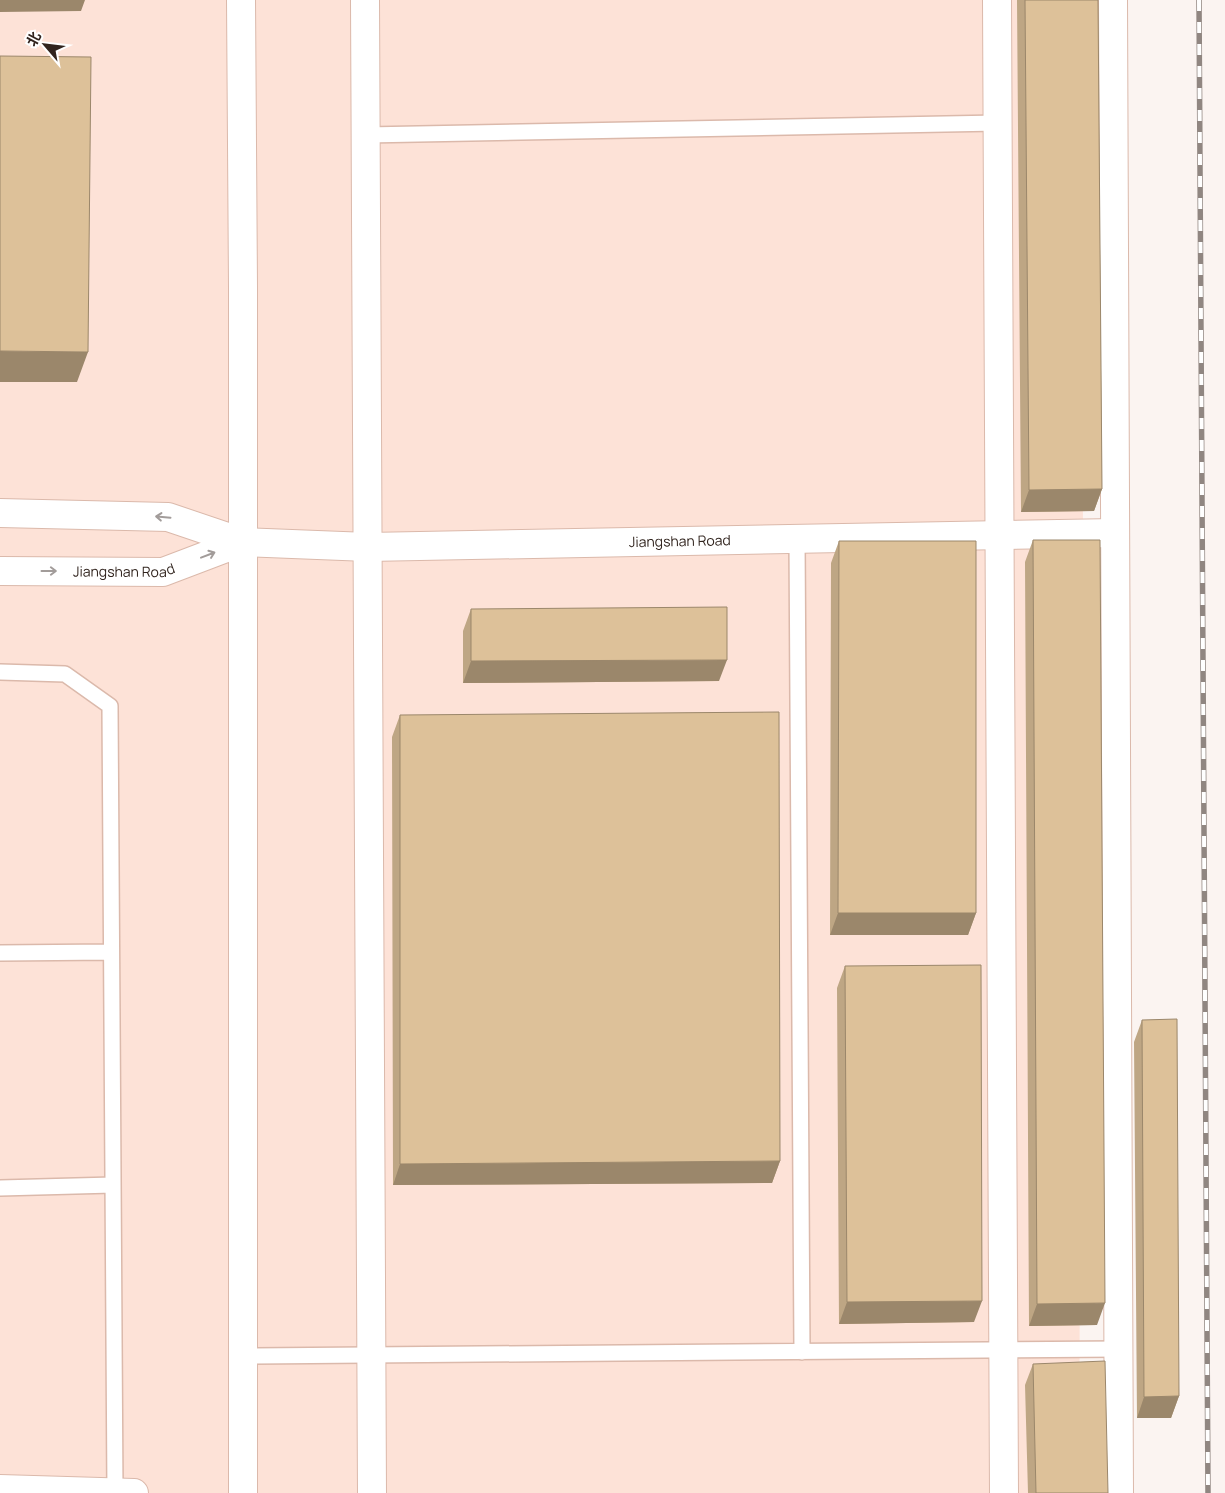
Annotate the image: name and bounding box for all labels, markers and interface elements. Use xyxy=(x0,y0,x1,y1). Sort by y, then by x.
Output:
north arrow xyxy=(20,20,70,70)
text: 北 xyxy=(21,28,45,49)
one-way arrow xyxy=(155,513,171,522)
street label: Jiangshan Road xyxy=(629,530,731,551)
one-way arrow xyxy=(200,550,215,559)
street label: Jiangshan Road xyxy=(73,558,177,581)
one-way arrow xyxy=(40,566,56,576)

